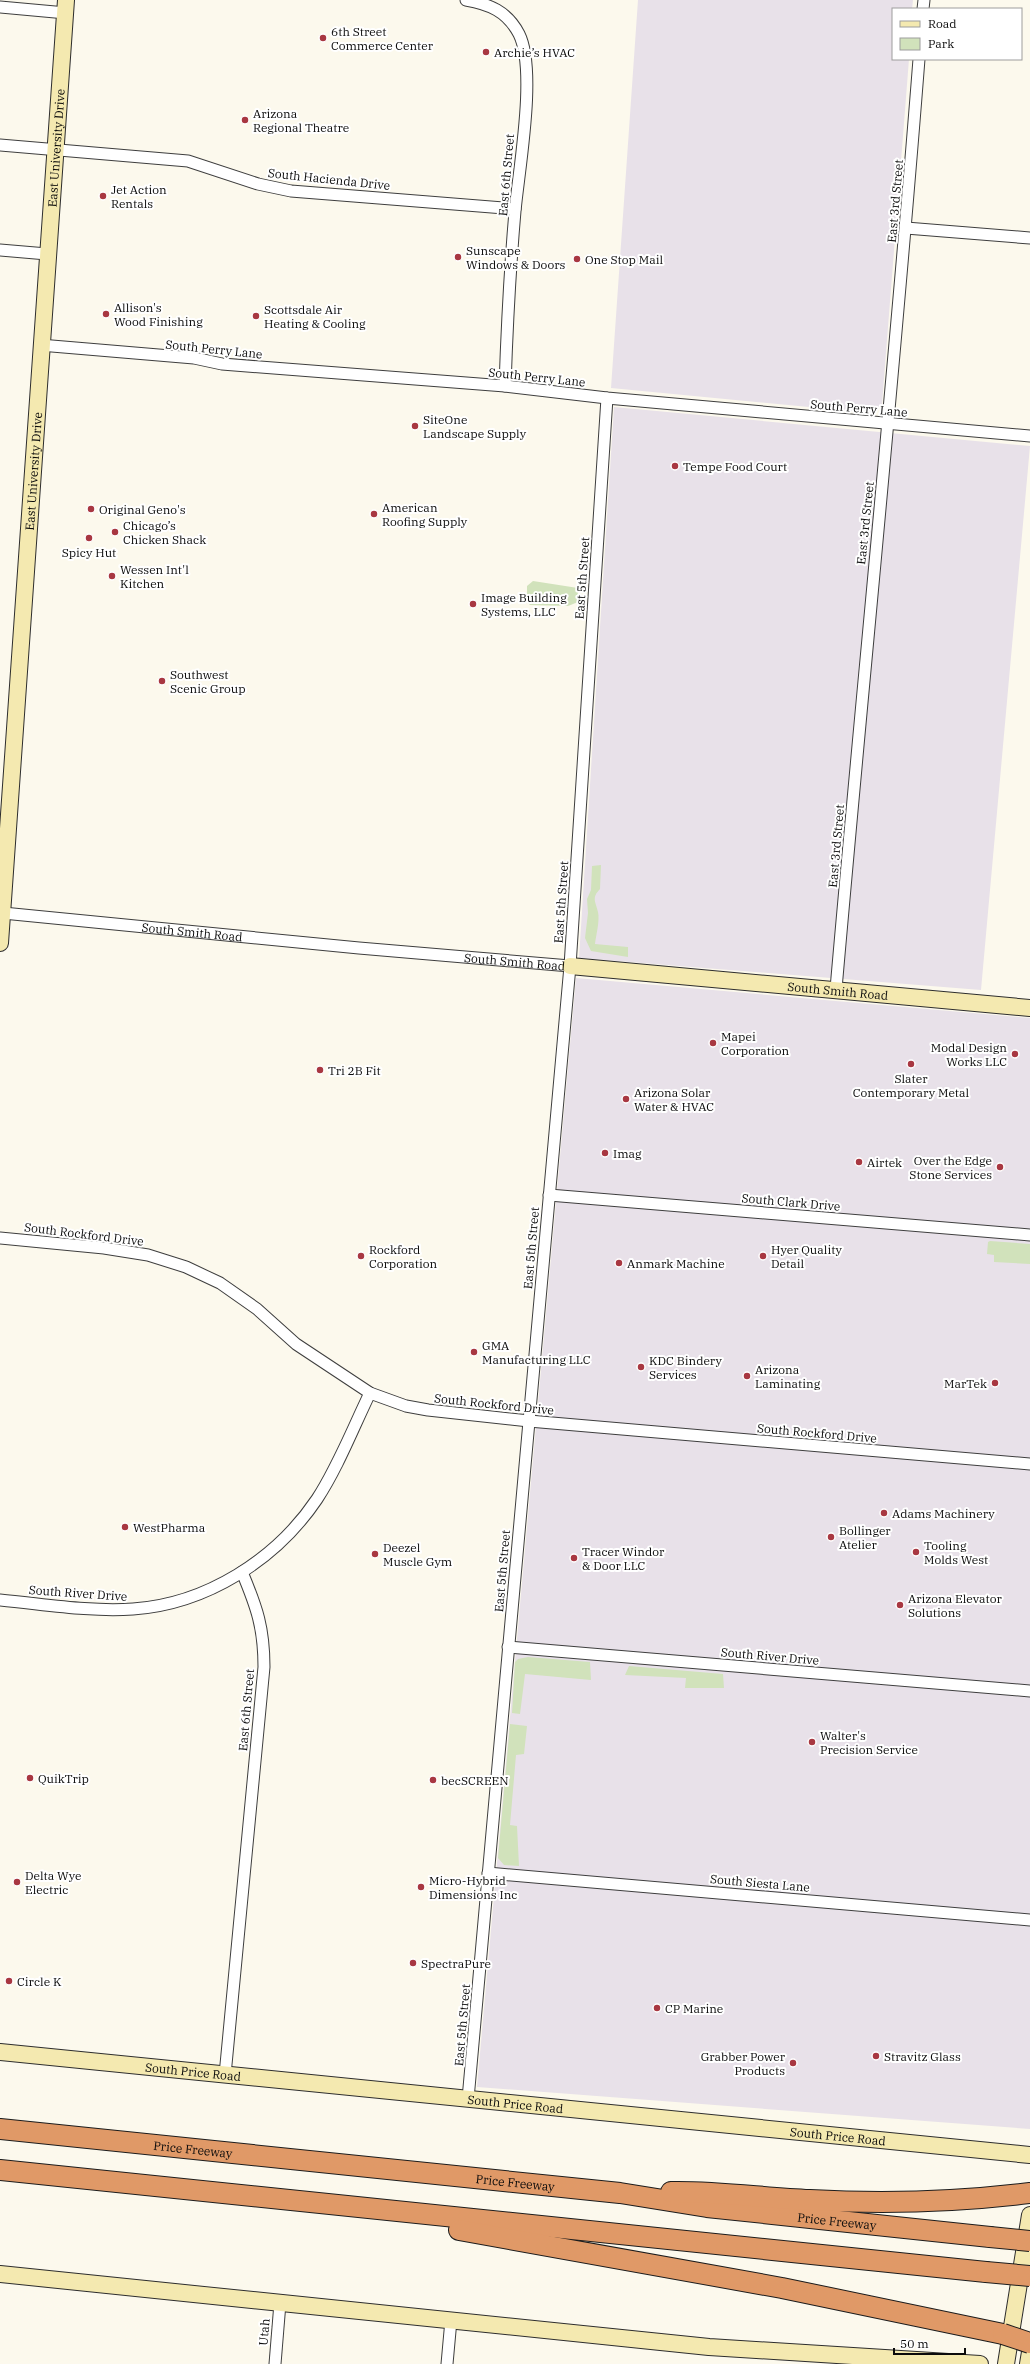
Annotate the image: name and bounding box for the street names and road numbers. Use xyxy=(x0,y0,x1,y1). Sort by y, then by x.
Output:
street label: East University Drive xyxy=(44,88,67,208)
street label: East 6th Street xyxy=(495,133,517,217)
street label: East 3rd Street xyxy=(884,159,906,243)
street label: South Hacienda Drive xyxy=(267,165,391,193)
street label: South Perry Lane xyxy=(165,336,263,362)
street label: South Perry Lane xyxy=(488,364,586,390)
street label: South Perry Lane xyxy=(810,396,908,420)
street label: East University Drive xyxy=(21,411,45,531)
street label: East 3rd Street xyxy=(853,481,877,565)
street label: East 5th Street xyxy=(572,536,592,620)
street label: East 3rd Street xyxy=(825,804,847,888)
street label: East 5th Street xyxy=(551,860,571,944)
street label: South Smith Road xyxy=(141,919,243,944)
street label: South Smith Road xyxy=(464,950,566,973)
street label: South Smith Road xyxy=(787,978,889,1003)
street label: South Clark Drive xyxy=(741,1190,841,1214)
street label: East 5th Street xyxy=(520,1206,542,1290)
street label: South Rockford Drive xyxy=(23,1219,145,1249)
street label: South Rockford Drive xyxy=(433,1390,555,1418)
street label: South Rockford Drive xyxy=(756,1420,878,1446)
street label: East 5th Street xyxy=(491,1529,513,1613)
street label: South River Drive xyxy=(28,1582,128,1604)
street label: South River Drive xyxy=(720,1644,820,1668)
street label: East 6th Street xyxy=(235,1668,257,1752)
street label: South Siesta Lane xyxy=(709,1871,811,1895)
street label: East 5th Street xyxy=(451,1983,473,2067)
street label: South Price Road xyxy=(144,2059,242,2084)
street label: South Price Road xyxy=(467,2091,564,2116)
street label: South Price Road xyxy=(789,2124,886,2148)
street label: Price Freeway xyxy=(153,2137,234,2161)
street label: Price Freeway xyxy=(475,2171,556,2194)
street label: Price Freeway xyxy=(797,2209,878,2232)
street label: Utah xyxy=(255,2317,273,2346)

